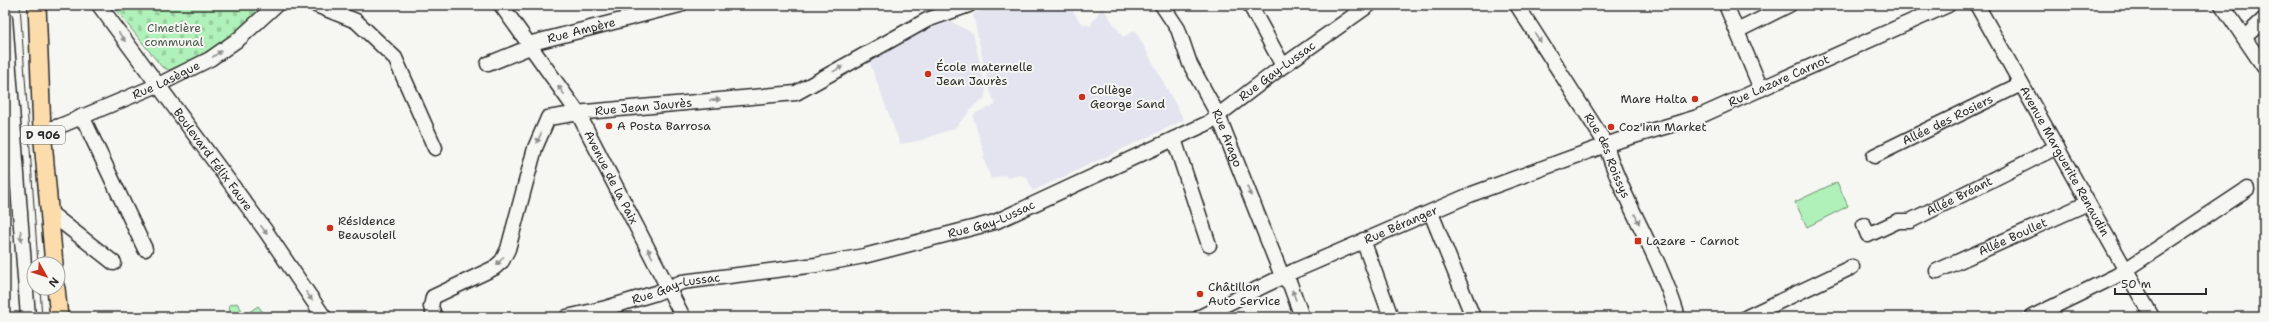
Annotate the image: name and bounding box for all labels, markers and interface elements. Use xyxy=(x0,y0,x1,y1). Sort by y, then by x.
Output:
street label: Rue Ampère xyxy=(545,14,617,47)
park label: Cimetière communal xyxy=(145,20,204,50)
one-way arrow xyxy=(118,31,126,42)
one-way arrow xyxy=(1534,33,1542,43)
street label: Rue Gay-Lussac xyxy=(1235,37,1319,105)
one-way arrow xyxy=(212,50,222,58)
street label: Rue Lazare Carnot xyxy=(1726,51,1832,110)
street label: Rue Lasègue xyxy=(130,57,203,103)
place label: École maternelle Jean Jaurès xyxy=(936,59,1033,89)
one-way arrow xyxy=(832,66,844,73)
marker: École maternelle Jean Jaurès xyxy=(923,69,933,79)
place label: Collège George Sand xyxy=(1090,82,1165,112)
street label: Avenue Marguerite Renaudin xyxy=(2016,83,2113,239)
one-way arrow xyxy=(557,84,566,95)
place label: Mare Halta xyxy=(1620,91,1688,107)
street label: Allée des Rosiers xyxy=(1900,91,1996,149)
marker: Collège George Sand xyxy=(1077,92,1087,102)
street label: Rue Jean Jaurès xyxy=(594,94,693,119)
marker: Mare Halta xyxy=(1690,94,1700,104)
one-way arrow xyxy=(709,97,721,104)
street label: Boulevard Félix Faure xyxy=(170,105,256,214)
street label: Rue Arago xyxy=(1208,106,1246,170)
street label: Rue des Roissys xyxy=(1580,110,1634,201)
place label: A Posta Barrosa xyxy=(617,118,711,134)
place label: Coz'inn Market xyxy=(1619,119,1707,135)
marker: A Posta Barrosa xyxy=(604,121,614,131)
marker: Coz'inn Market xyxy=(1606,122,1616,132)
road number: D 906 xyxy=(21,126,65,144)
street label: Avenue de la Paix xyxy=(580,128,642,227)
one-way arrow xyxy=(536,133,542,144)
street label: Allée Bréant xyxy=(1923,173,1995,220)
one-way arrow xyxy=(1246,185,1252,197)
street label: Rue Gay-Lussac xyxy=(946,197,1037,242)
street label: Rue Béranger xyxy=(1362,202,1440,248)
place label: Résidence Beausoleil xyxy=(338,213,396,243)
one-way arrow xyxy=(1634,213,1640,225)
street label: Allée Boullet xyxy=(1976,214,2050,259)
marker: Résidence Beausoleil xyxy=(325,223,335,233)
one-way arrow xyxy=(260,224,268,235)
one-way arrow xyxy=(18,230,25,242)
place label: Lazare - Carnot xyxy=(1646,233,1739,249)
marker: Lazare - Carnot xyxy=(1633,236,1643,246)
one-way arrow xyxy=(647,247,653,259)
north arrow xyxy=(26,256,66,296)
one-way arrow xyxy=(496,256,505,267)
street label: Rue Gay-Lussac xyxy=(630,269,721,308)
scale bar xyxy=(2115,270,2206,296)
text: N xyxy=(45,274,62,290)
text: 50 m xyxy=(2121,276,2151,292)
place label: Châtillon Auto Service xyxy=(1208,279,1281,309)
marker: Châtillon Auto Service xyxy=(1195,289,1205,299)
one-way arrow xyxy=(1291,289,1297,301)
one-way arrow xyxy=(305,290,313,301)

